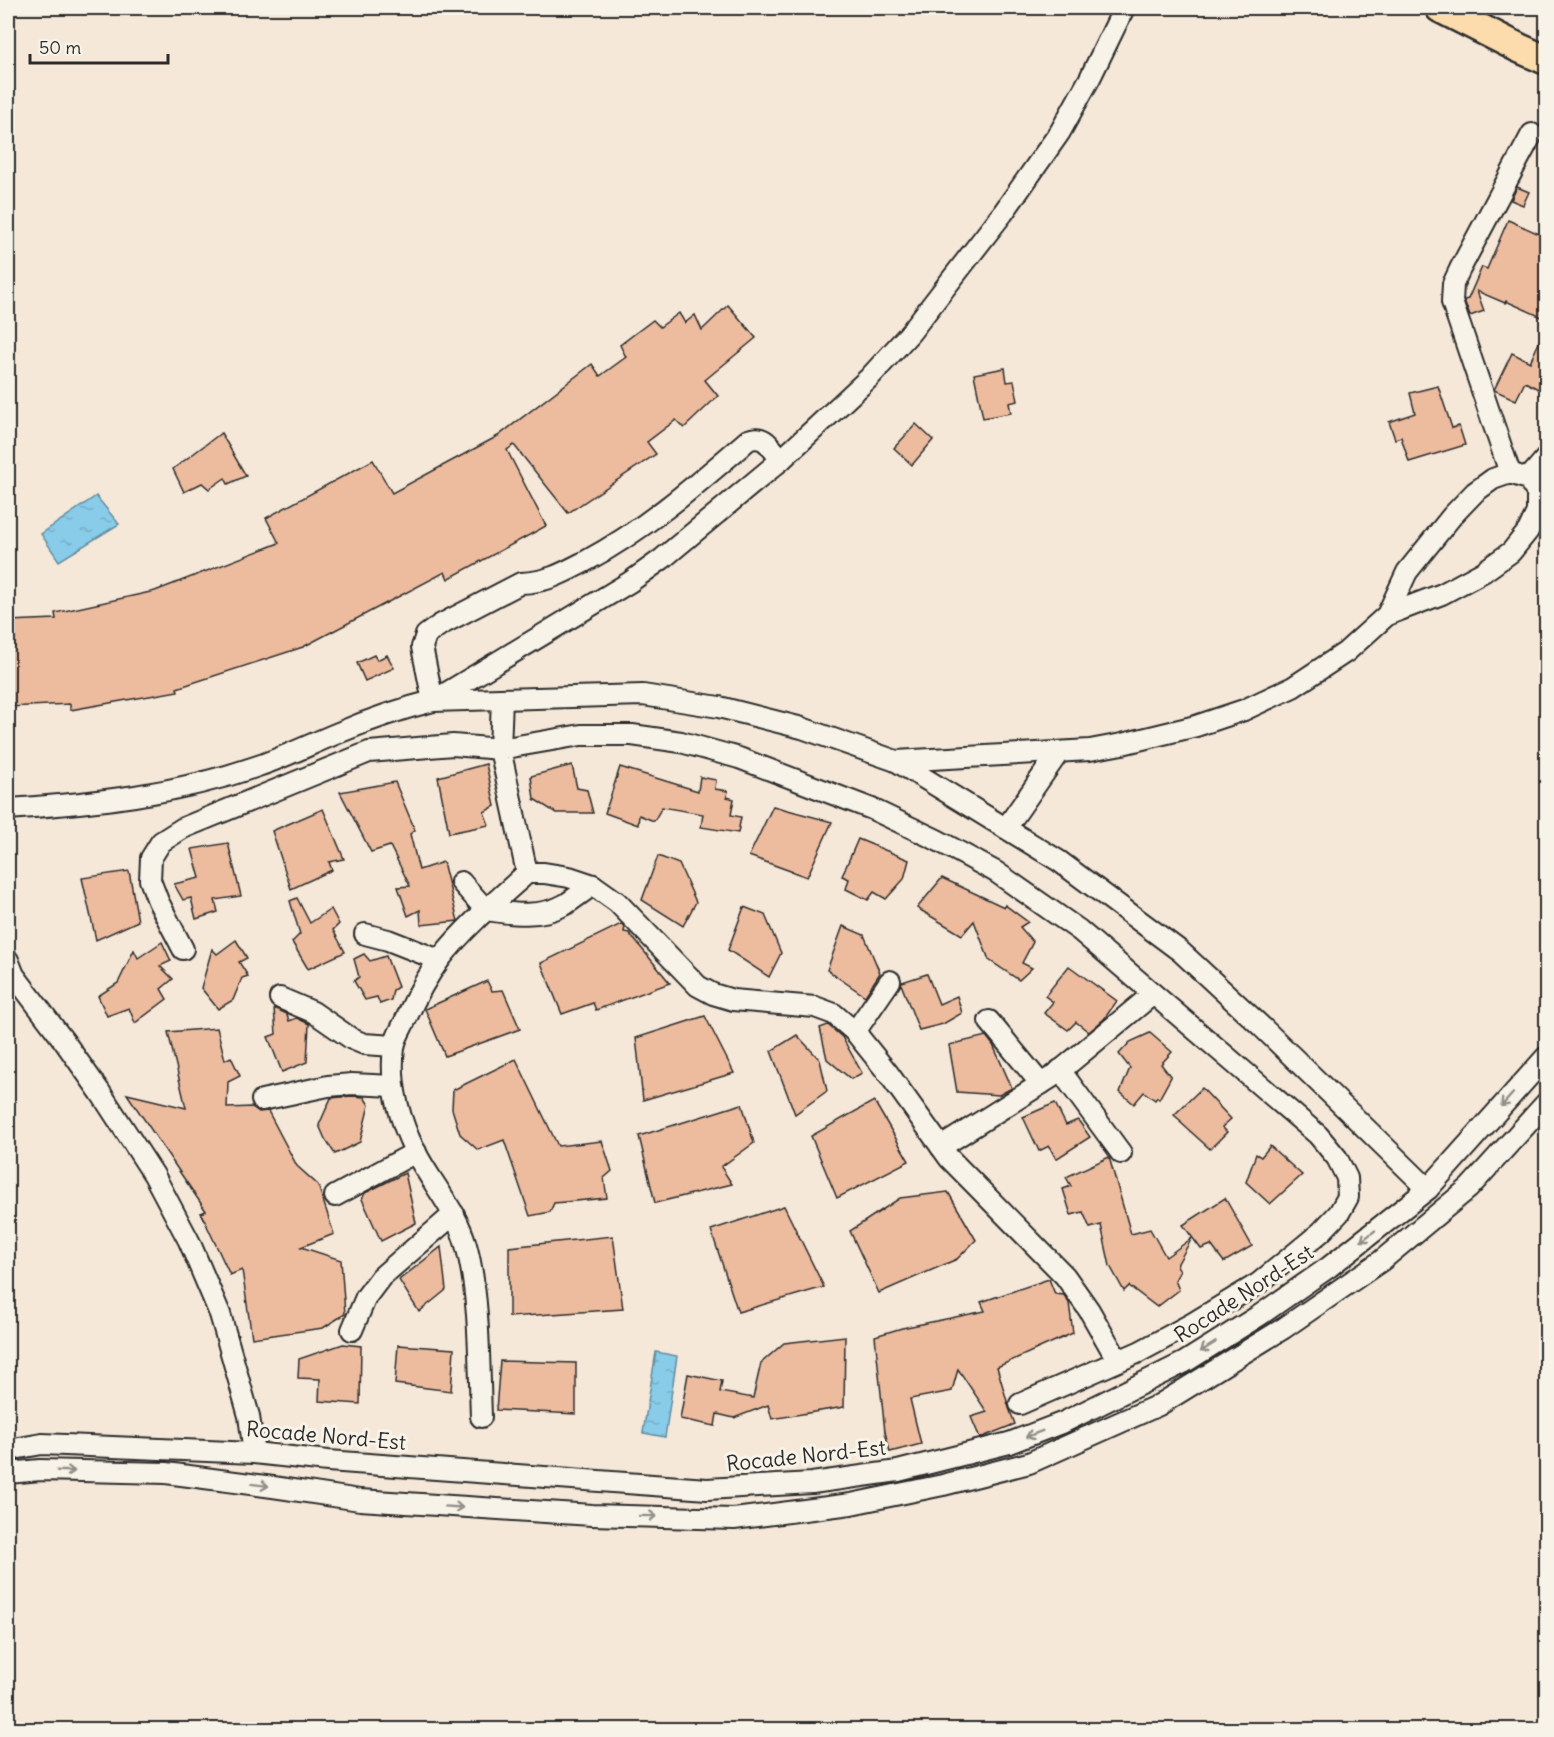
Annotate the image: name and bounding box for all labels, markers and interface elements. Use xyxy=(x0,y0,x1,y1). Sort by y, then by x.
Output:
scale bar xyxy=(30,27,168,65)
text: 50 m xyxy=(39,36,81,59)
one-way arrow xyxy=(1500,1093,1514,1108)
one-way arrow xyxy=(1361,1230,1377,1242)
street label: Rocade Nord-Est xyxy=(1169,1239,1318,1349)
one-way arrow xyxy=(1200,1342,1217,1354)
street label: Rocade Nord-Est xyxy=(245,1415,407,1456)
one-way arrow xyxy=(1025,1429,1044,1440)
street label: Rocade Nord-Est xyxy=(725,1434,887,1477)
one-way arrow xyxy=(55,1465,75,1476)
one-way arrow xyxy=(250,1480,269,1491)
one-way arrow xyxy=(443,1502,463,1513)
one-way arrow xyxy=(638,1511,658,1522)

